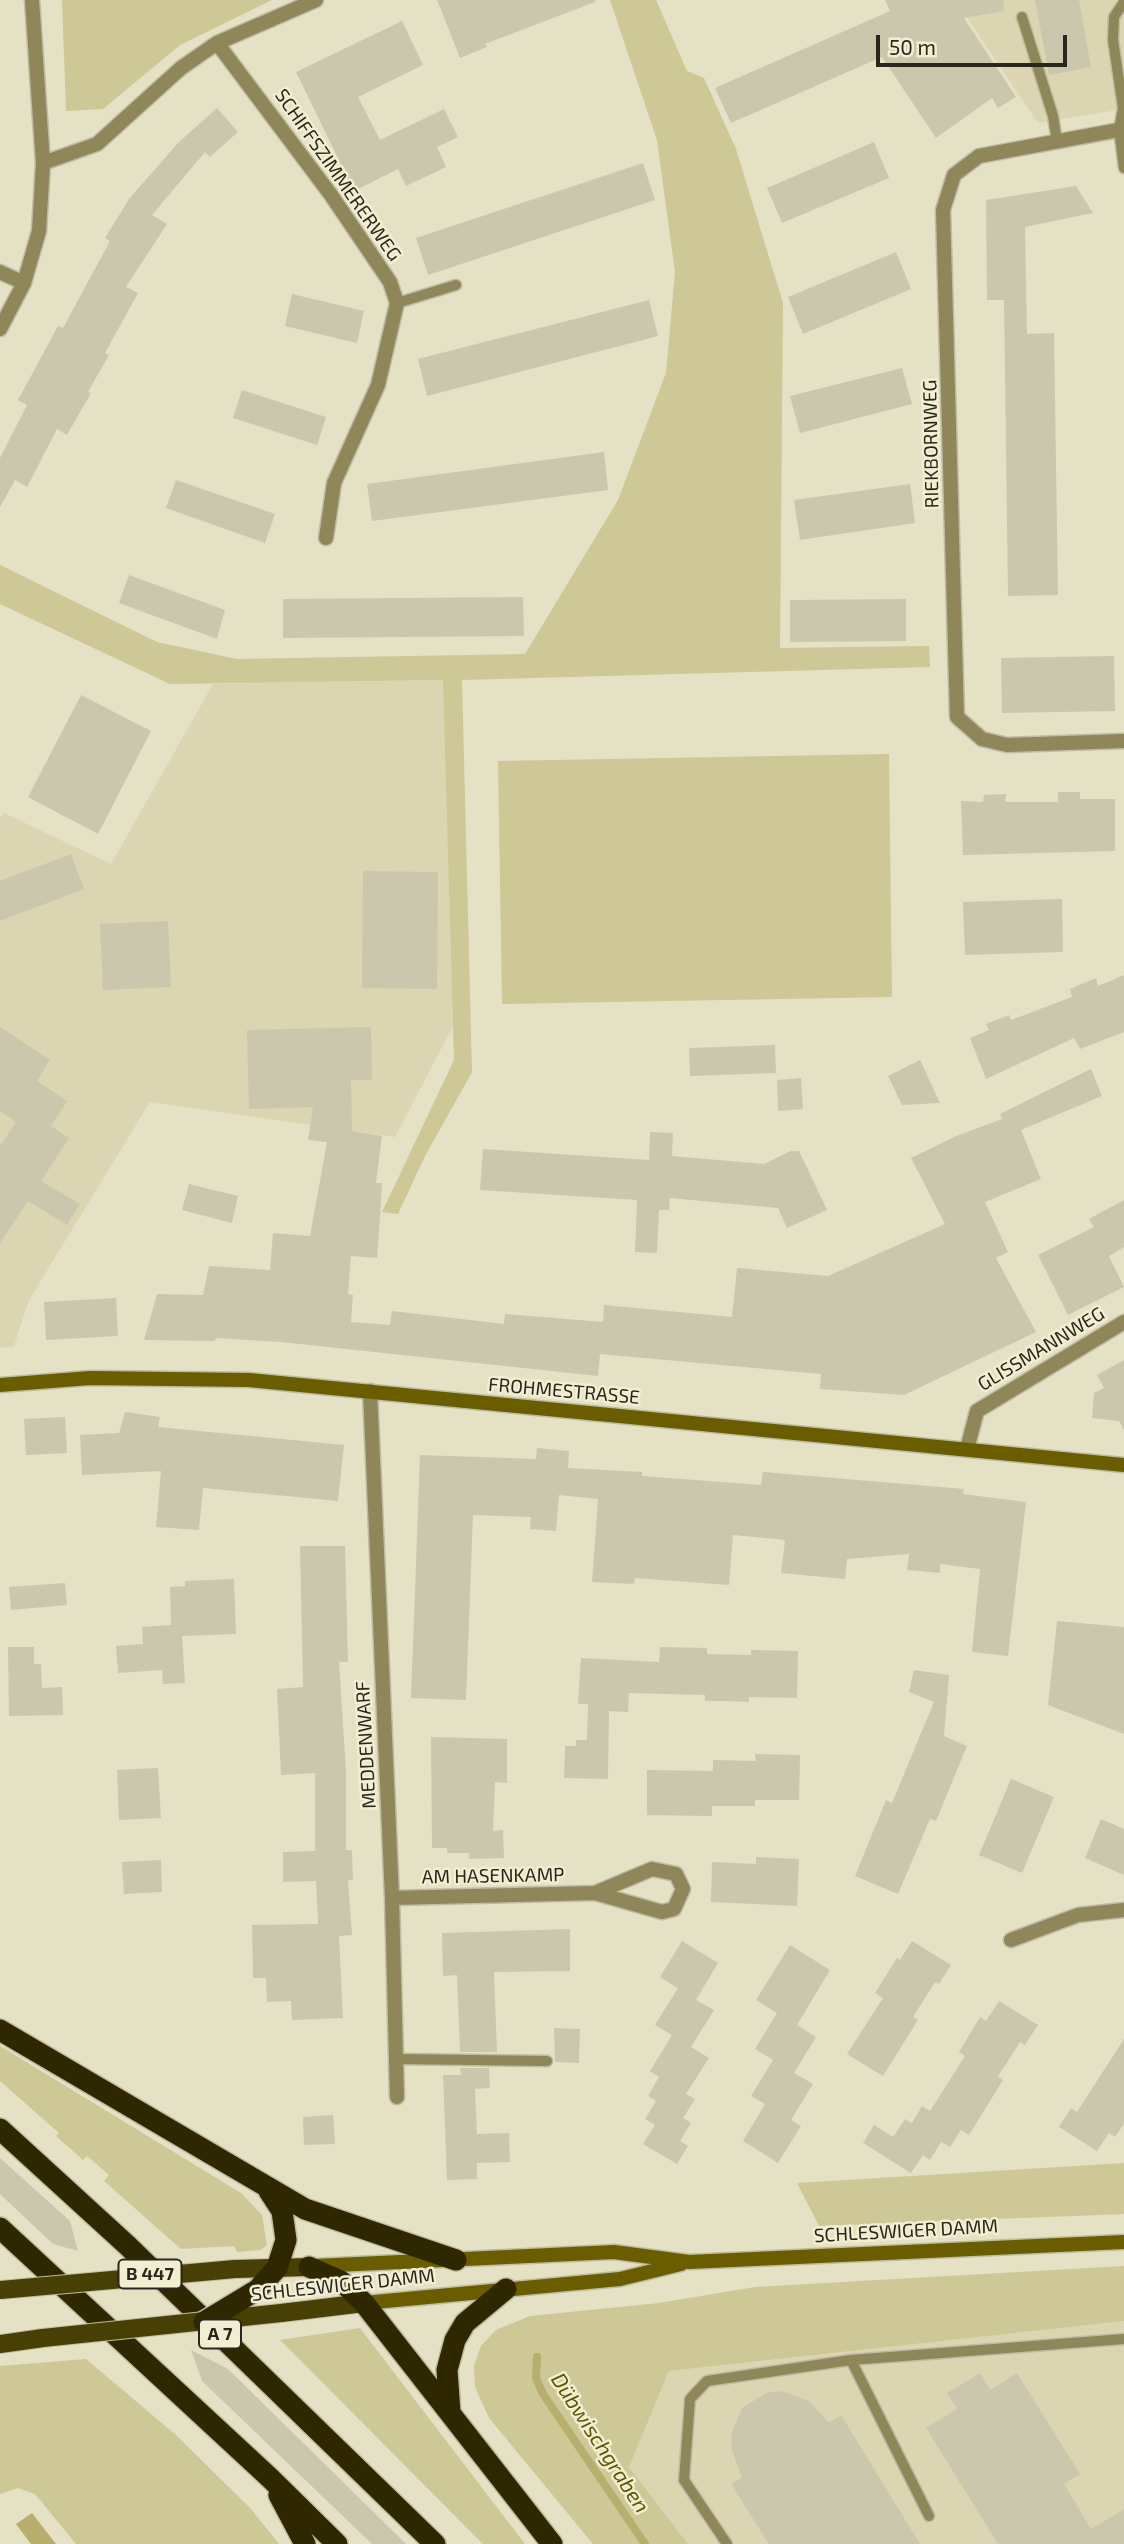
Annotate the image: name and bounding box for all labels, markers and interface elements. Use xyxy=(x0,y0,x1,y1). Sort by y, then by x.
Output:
scale bar xyxy=(879,21,1070,65)
text: 50 m xyxy=(889,34,936,59)
street label: SCHIFFSZIMMERERWEG xyxy=(270,85,406,265)
street label: RIEKBORNWEG xyxy=(918,379,944,509)
street label: GLISSMANNWEG xyxy=(974,1302,1108,1396)
street label: FROHMESTRASSE xyxy=(487,1373,641,1409)
street label: MEDDENWARF xyxy=(351,1681,381,1809)
street label: AM HASENKAMP xyxy=(421,1863,565,1889)
street label: SCHLESWIGER DAMM xyxy=(813,2215,999,2247)
road number: B 447 xyxy=(118,2260,182,2288)
street label: SCHLESWIGER DAMM xyxy=(250,2264,436,2306)
road number: A 7 xyxy=(199,2320,241,2348)
water label: Dübwischgraben xyxy=(545,2368,655,2518)

